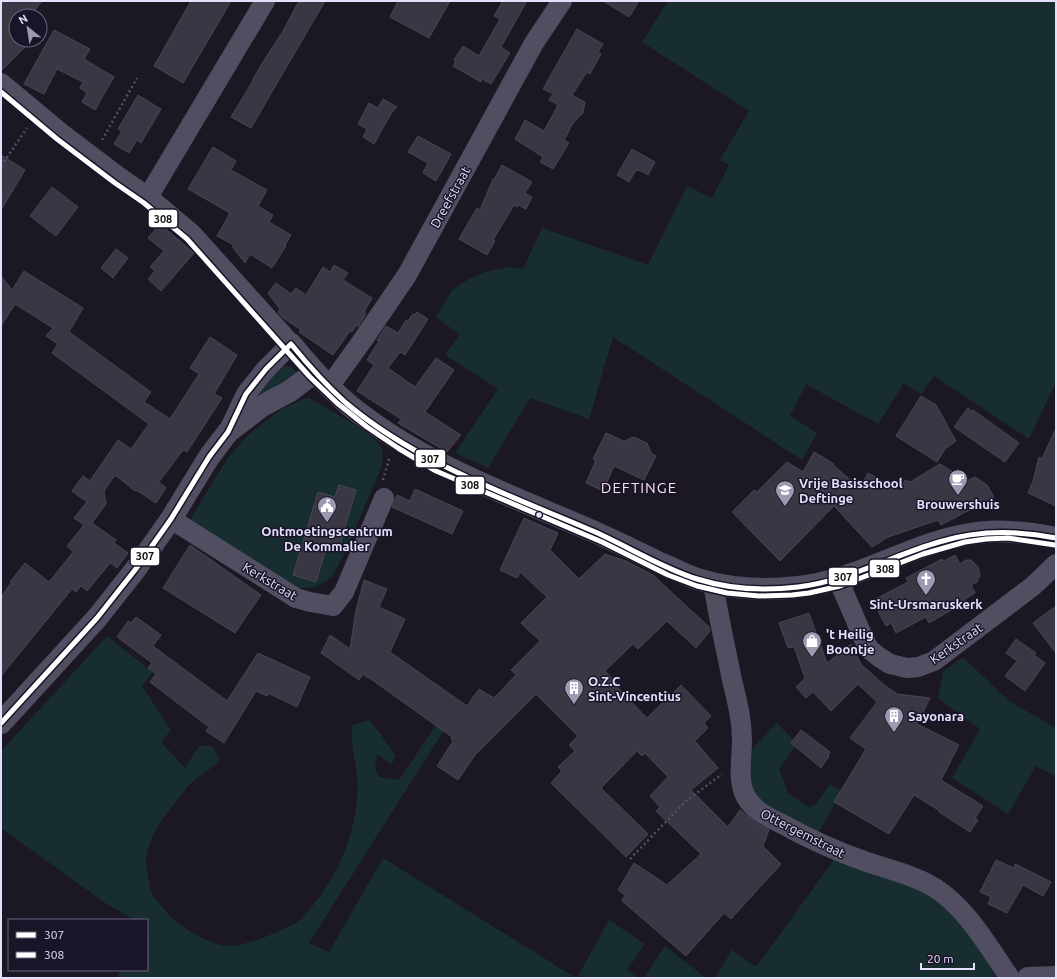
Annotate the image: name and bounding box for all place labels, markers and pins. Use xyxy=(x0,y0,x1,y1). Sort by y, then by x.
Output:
cafe icon: Brouwershuis xyxy=(947,468,969,496)
place label: Vrije Basisschool Deftinge xyxy=(799,476,903,505)
school or university icon: Vrije Basisschool Deftinge xyxy=(774,479,796,507)
public building icon: Ontmoetingscentrum De Kommalier xyxy=(316,495,338,523)
place label: Brouwershuis xyxy=(916,497,1000,511)
unlabelled marker xyxy=(534,510,544,520)
place label: Ontmoetingscentrum De Kommalier xyxy=(261,524,393,553)
church icon: Sint-Ursmaruskerk xyxy=(915,568,937,596)
place label: Sint-Ursmaruskerk xyxy=(869,597,983,611)
place label: 't Heilig Boontje xyxy=(826,627,875,656)
shop icon: 't Heilig Boontje xyxy=(801,630,823,658)
place label: O.Z.C Sint-Vincentius xyxy=(588,674,681,703)
building icon: O.Z.C Sint-Vincentius xyxy=(563,677,585,705)
building icon: Sayonara xyxy=(883,705,905,733)
place label: Sayonara xyxy=(908,709,964,723)

